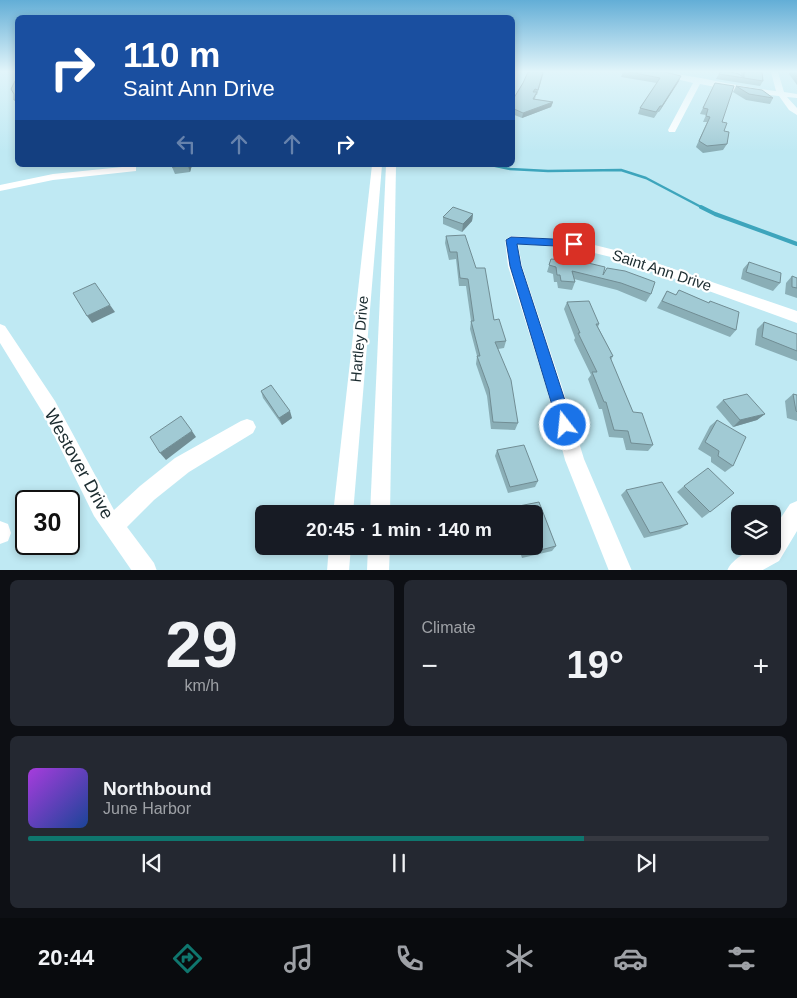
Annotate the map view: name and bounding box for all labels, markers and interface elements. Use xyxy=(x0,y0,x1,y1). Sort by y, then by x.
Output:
icon: right xyxy=(40,35,105,100)
text: 110 m xyxy=(123,35,220,74)
text: Saint Ann Drive xyxy=(123,76,275,101)
icon: left xyxy=(172,130,200,158)
icon: ahead xyxy=(225,130,253,158)
icon: ahead xyxy=(278,130,306,158)
icon: right xyxy=(331,130,359,158)
pin xyxy=(553,223,595,265)
icon: arrive xyxy=(560,230,588,258)
street label: Saint Ann Drive xyxy=(610,246,714,294)
street label: Hartley Drive xyxy=(347,295,371,383)
position arrow xyxy=(538,398,590,450)
street label: Westover Drive xyxy=(41,405,117,523)
speed limit sign: 30 xyxy=(15,490,80,555)
map controls xyxy=(731,505,781,555)
button: layers xyxy=(731,505,781,555)
text: 20:45 · 1 min · 140 m xyxy=(306,519,492,540)
text: 29 xyxy=(166,608,238,681)
text: Climate xyxy=(422,619,476,636)
text: 19° xyxy=(567,644,624,686)
text: − xyxy=(422,650,438,681)
text: + xyxy=(753,650,769,681)
text: km/h xyxy=(184,677,219,694)
text: Northbound xyxy=(103,778,212,799)
text: June Harbor xyxy=(103,800,191,817)
icon: previous xyxy=(138,849,166,877)
icon: pause xyxy=(385,849,413,877)
icon: next xyxy=(632,849,660,877)
icon: directions xyxy=(170,941,205,976)
icon: music xyxy=(281,941,316,976)
icon: phone xyxy=(392,941,427,976)
icon: climate xyxy=(502,941,537,976)
icon: car xyxy=(613,941,648,976)
icon: filters xyxy=(724,941,759,976)
text: 20:44 xyxy=(38,945,94,970)

